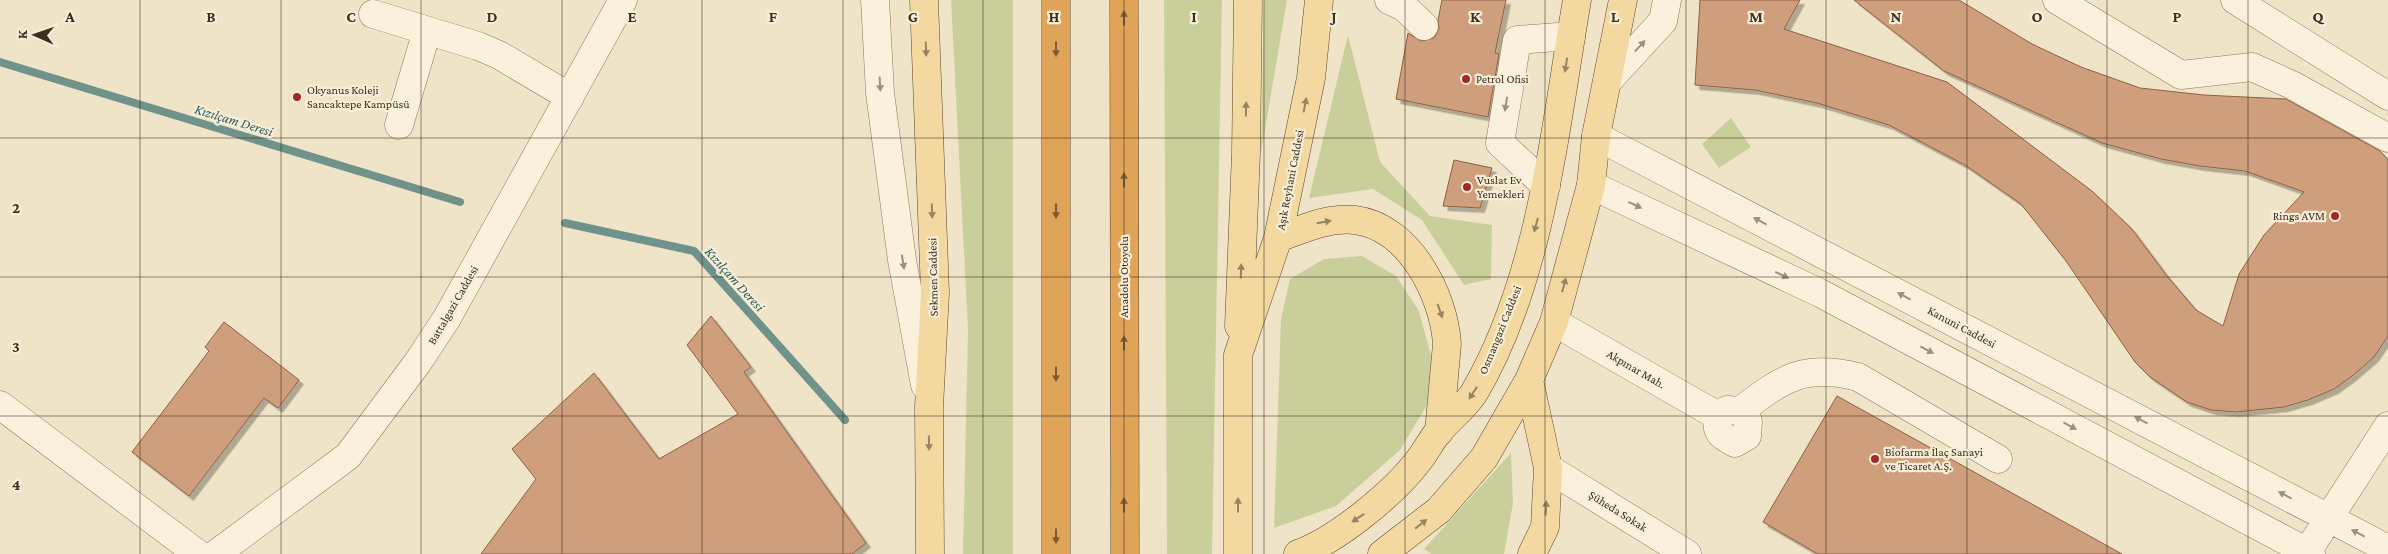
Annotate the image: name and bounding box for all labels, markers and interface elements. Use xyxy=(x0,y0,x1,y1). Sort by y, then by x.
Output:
text: A xyxy=(64,8,75,25)
text: B xyxy=(206,8,216,25)
text: C xyxy=(346,8,356,25)
text: D xyxy=(486,8,498,25)
text: E xyxy=(627,8,637,25)
text: F xyxy=(769,8,778,25)
text: G xyxy=(908,8,918,25)
text: H xyxy=(1049,8,1060,25)
text: I xyxy=(1191,8,1197,25)
text: J xyxy=(1329,8,1337,25)
text: K xyxy=(1470,8,1481,25)
text: L xyxy=(1611,8,1620,25)
text: M xyxy=(1749,8,1763,25)
text: N xyxy=(1891,8,1902,25)
text: O xyxy=(2031,8,2043,25)
text: P xyxy=(2173,8,2182,25)
text: Q xyxy=(2312,8,2324,25)
north arrow xyxy=(10,10,60,60)
one-way arrow xyxy=(1120,10,1128,26)
text: K xyxy=(14,29,30,39)
one-way arrow xyxy=(1634,40,1646,52)
one-way arrow xyxy=(922,41,930,57)
one-way arrow xyxy=(1052,41,1060,57)
one-way arrow xyxy=(1562,58,1570,74)
place label: Petrol Ofisi xyxy=(1476,72,1529,86)
marker: Petrol Ofisi xyxy=(1460,73,1472,85)
one-way arrow xyxy=(876,76,884,92)
place label: Okyanus Koleji Sancaktepe Kampüsü xyxy=(307,83,410,111)
marker: Okyanus Koleji Sancaktepe Kampüsü xyxy=(291,91,303,103)
one-way arrow xyxy=(1302,96,1310,112)
one-way arrow xyxy=(1502,96,1510,112)
water label: Kızılçam Deresi xyxy=(193,100,275,140)
one-way arrow xyxy=(1243,101,1251,117)
street label: Aşık Reyhani Caddesi xyxy=(1273,129,1307,231)
one-way arrow xyxy=(1120,172,1128,188)
place label: Vuslat Ev Yemekleri xyxy=(1477,173,1524,201)
marker: Vuslat Ev Yemekleri xyxy=(1461,181,1473,193)
text: 2 xyxy=(12,199,20,216)
one-way arrow xyxy=(1628,202,1642,210)
one-way arrow xyxy=(928,203,936,219)
one-way arrow xyxy=(1052,203,1060,219)
place label: Rings AVM xyxy=(2273,209,2325,223)
marker: Rings AVM xyxy=(2329,210,2341,222)
one-way arrow xyxy=(1532,217,1540,232)
one-way arrow xyxy=(1753,217,1767,225)
one-way arrow xyxy=(1316,218,1332,226)
street label: Anadolu Otoyolu xyxy=(1117,236,1131,318)
street label: Sekmen Caddesi xyxy=(925,238,941,316)
water label: Kızılçam Deresi xyxy=(702,243,768,315)
one-way arrow xyxy=(899,254,907,270)
street label: Battalgazi Caddesi xyxy=(425,263,481,347)
one-way arrow xyxy=(1238,263,1246,279)
one-way arrow xyxy=(1775,271,1789,279)
one-way arrow xyxy=(1560,278,1568,293)
street label: Osmangazi Caddesi xyxy=(1476,284,1524,376)
one-way arrow xyxy=(1897,292,1911,300)
street label: Kanuni Caddesi xyxy=(1925,303,1999,351)
one-way arrow xyxy=(1437,304,1444,319)
one-way arrow xyxy=(1120,335,1128,351)
text: 3 xyxy=(12,338,20,355)
one-way arrow xyxy=(1919,346,1934,354)
street label: Akpınar Mah. xyxy=(1604,347,1668,391)
one-way arrow xyxy=(1052,366,1060,382)
one-way arrow xyxy=(1468,386,1477,399)
one-way arrow xyxy=(2134,416,2148,424)
one-way arrow xyxy=(2063,422,2077,430)
one-way arrow xyxy=(925,436,933,452)
place label: Biofarma İlaç Sanayi ve Ticaret A.Ş. xyxy=(1884,445,1983,473)
marker: Biofarma İlaç Sanayi ve Ticaret A.Ş. xyxy=(1869,453,1881,465)
text: 4 xyxy=(12,476,21,493)
street label: Şüheda Sokak xyxy=(1586,487,1650,535)
one-way arrow xyxy=(2278,491,2293,499)
one-way arrow xyxy=(1120,497,1128,513)
one-way arrow xyxy=(1234,497,1242,513)
one-way arrow xyxy=(1543,500,1551,516)
one-way arrow xyxy=(1351,513,1365,523)
one-way arrow xyxy=(1414,519,1428,529)
one-way arrow xyxy=(1052,528,1060,544)
one-way arrow xyxy=(2351,529,2366,537)

